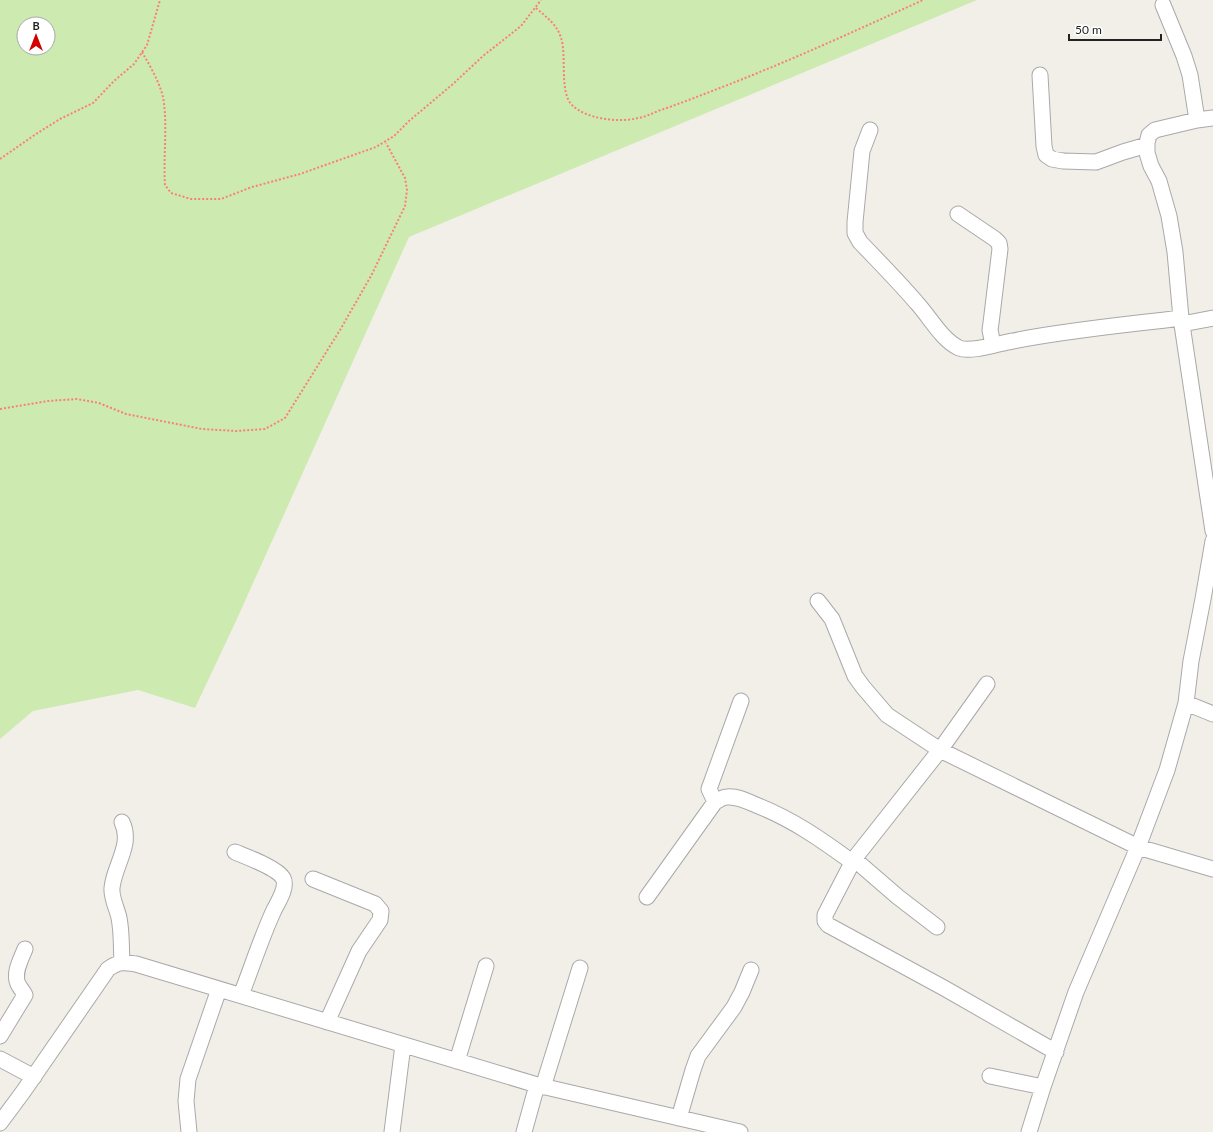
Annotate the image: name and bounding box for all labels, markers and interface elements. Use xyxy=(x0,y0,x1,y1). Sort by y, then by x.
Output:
north arrow xyxy=(16,16,56,56)
scale bar xyxy=(1069,16,1161,42)
text: B xyxy=(32,19,40,32)
text: 50 m xyxy=(1075,22,1102,37)

